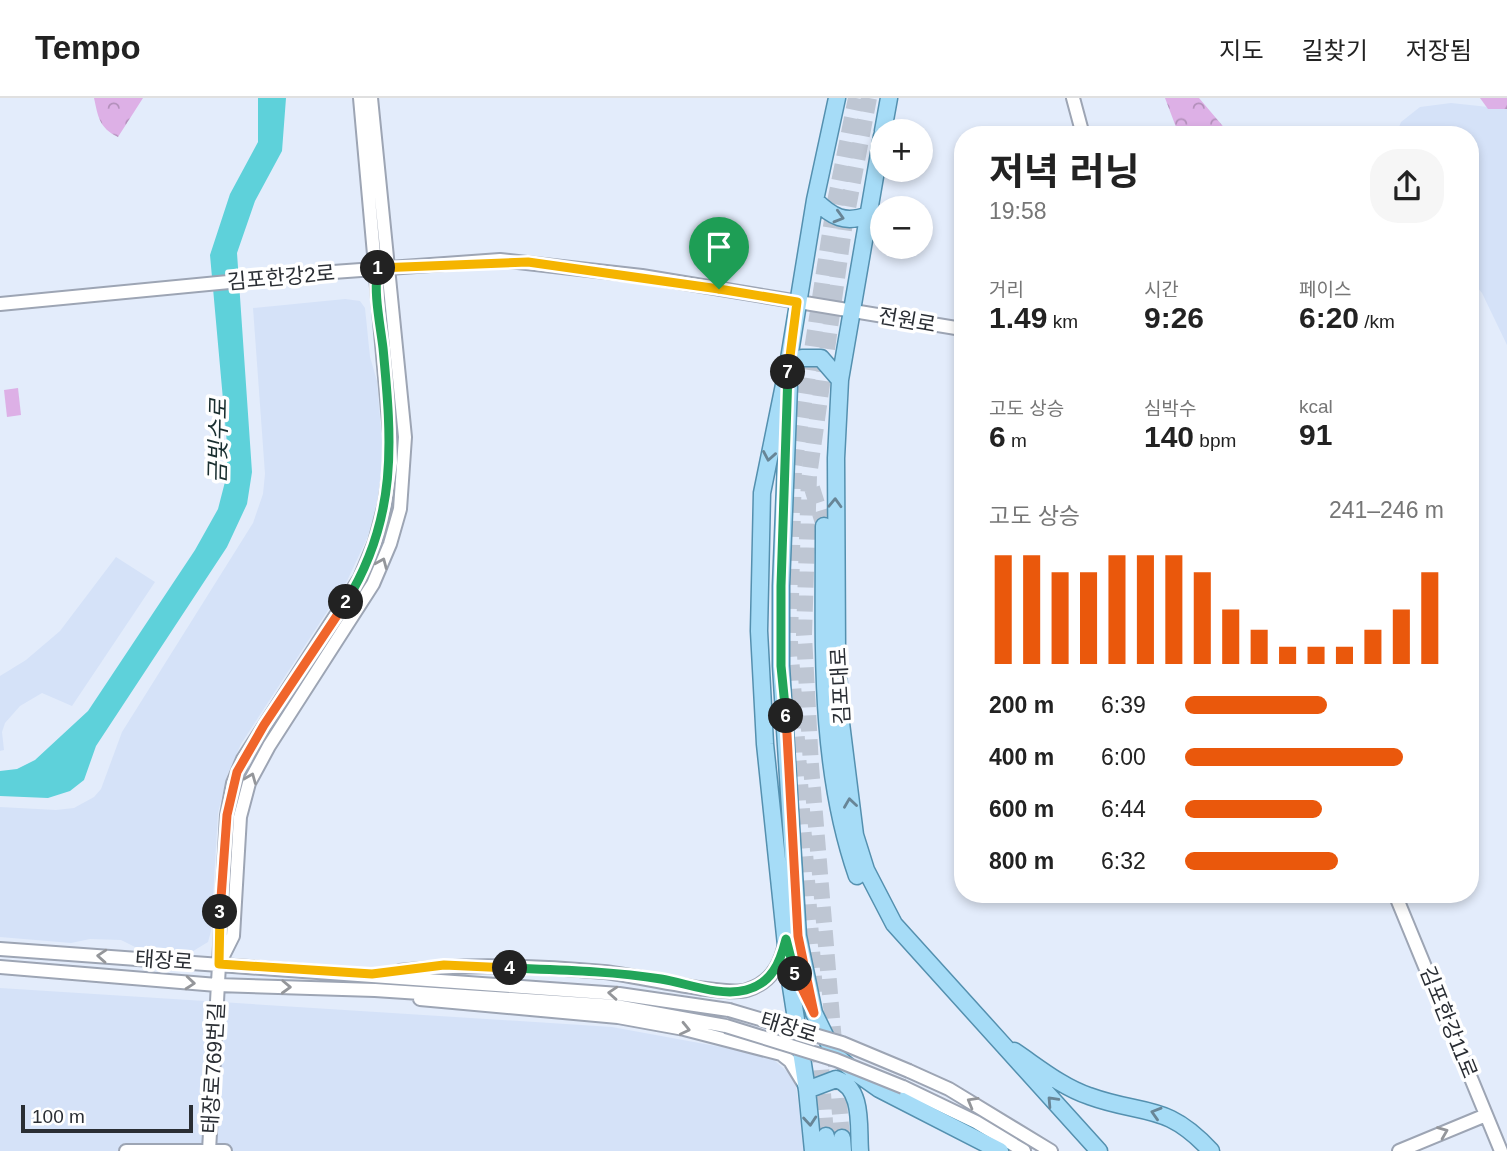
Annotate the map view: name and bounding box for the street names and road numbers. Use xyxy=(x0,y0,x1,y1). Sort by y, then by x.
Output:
street label: 김포한강2로 xyxy=(226,261,336,293)
street label: 전원로 xyxy=(876,304,938,336)
street label: 김포대로 xyxy=(826,647,854,725)
street label: 태장로 xyxy=(134,947,194,973)
street label: 김포한강11로 xyxy=(1416,963,1482,1081)
street label: 태장로769번길 xyxy=(198,1002,228,1134)
street label: 태장로 xyxy=(758,1008,820,1046)

